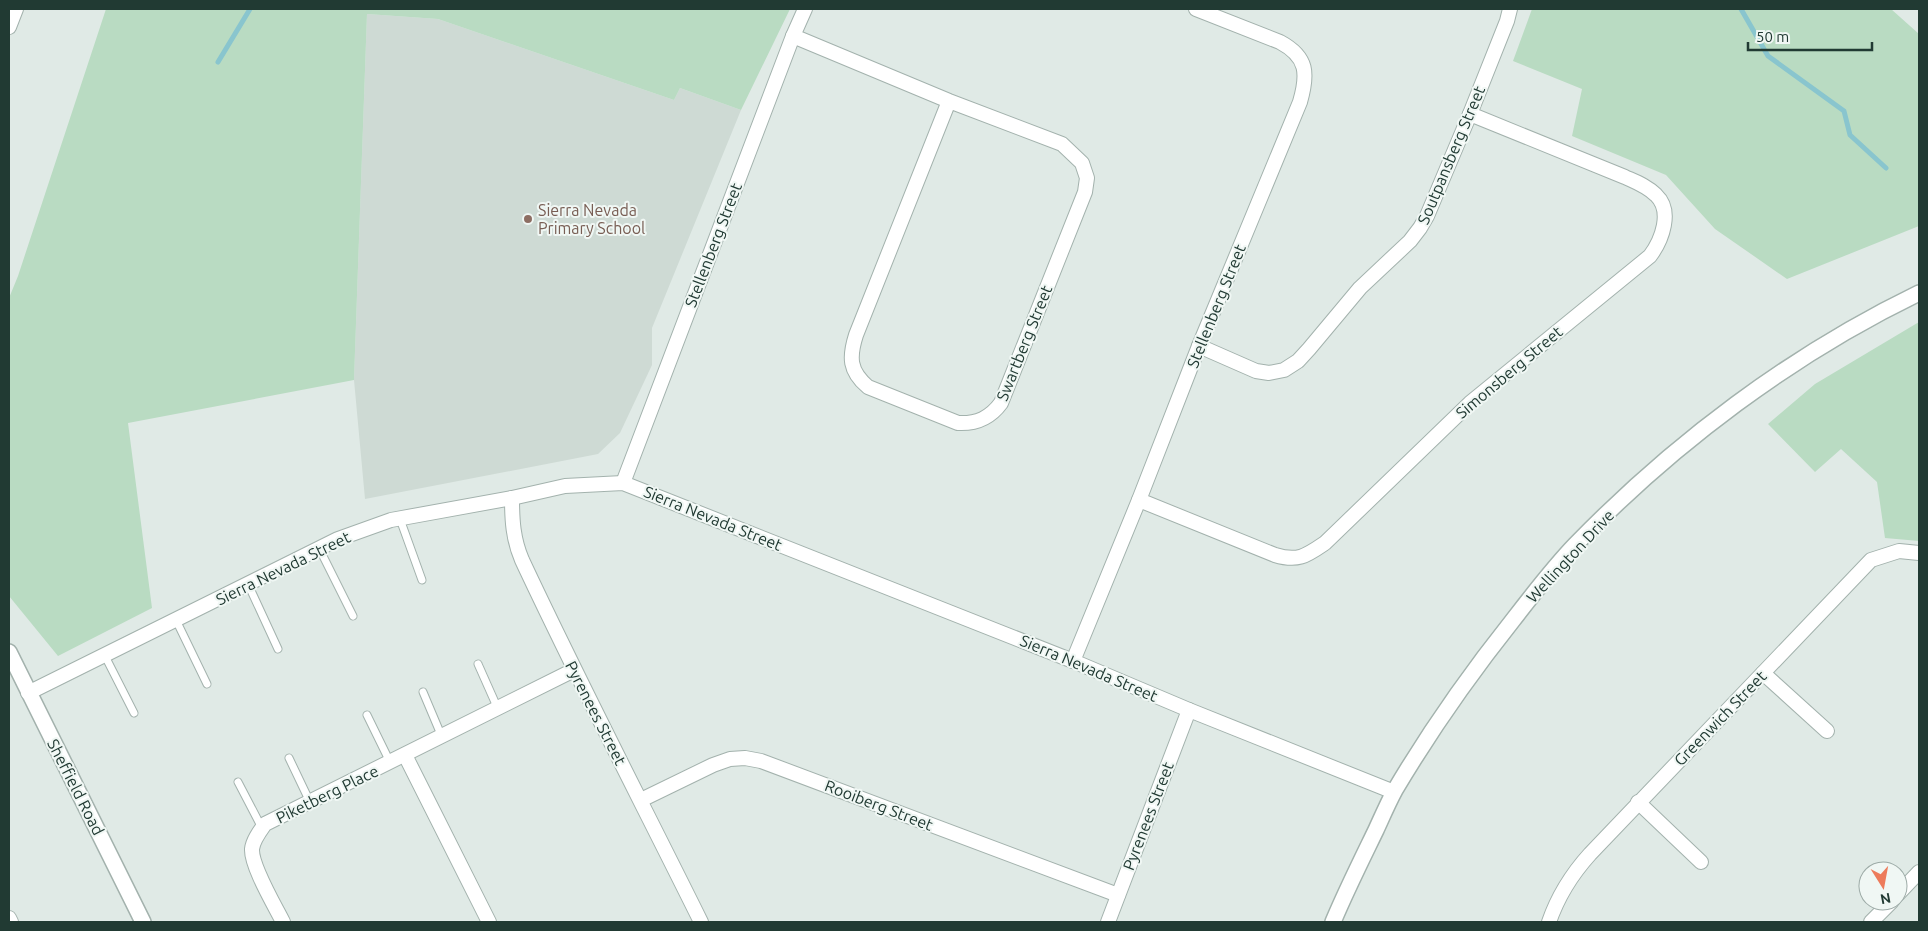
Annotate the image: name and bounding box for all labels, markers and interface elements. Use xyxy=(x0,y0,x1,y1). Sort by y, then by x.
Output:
scale bar xyxy=(1748,20,1872,52)
text: 50 m xyxy=(1756,28,1789,45)
street label: Soutpansberg Street xyxy=(1414,82,1489,227)
street label: Stellenberg Street xyxy=(681,180,745,310)
place label: Sierra Nevada Primary School xyxy=(538,201,645,237)
marker: Sierra Nevada Primary School xyxy=(522,213,534,225)
street label: Stellenberg Street xyxy=(1183,241,1249,370)
street label: Swartberg Street xyxy=(993,282,1056,403)
street label: Simonsberg Street xyxy=(1452,322,1566,422)
street label: Sierra Nevada Street xyxy=(641,482,785,554)
street label: Wellington Drive xyxy=(1522,506,1618,606)
street label: Sierra Nevada Street xyxy=(213,527,354,608)
street label: Sierra Nevada Street xyxy=(1018,631,1161,705)
street label: Pyrenees Street xyxy=(562,658,630,769)
street label: Greenwich Street xyxy=(1670,666,1770,769)
street label: Sheffield Road xyxy=(44,736,108,838)
street label: Pyrenees Street xyxy=(1119,759,1177,873)
street label: Piketberg Place xyxy=(273,761,381,827)
street label: Rooiberg Street xyxy=(822,776,936,834)
north arrow xyxy=(1858,861,1908,911)
text: N xyxy=(1879,890,1892,908)

